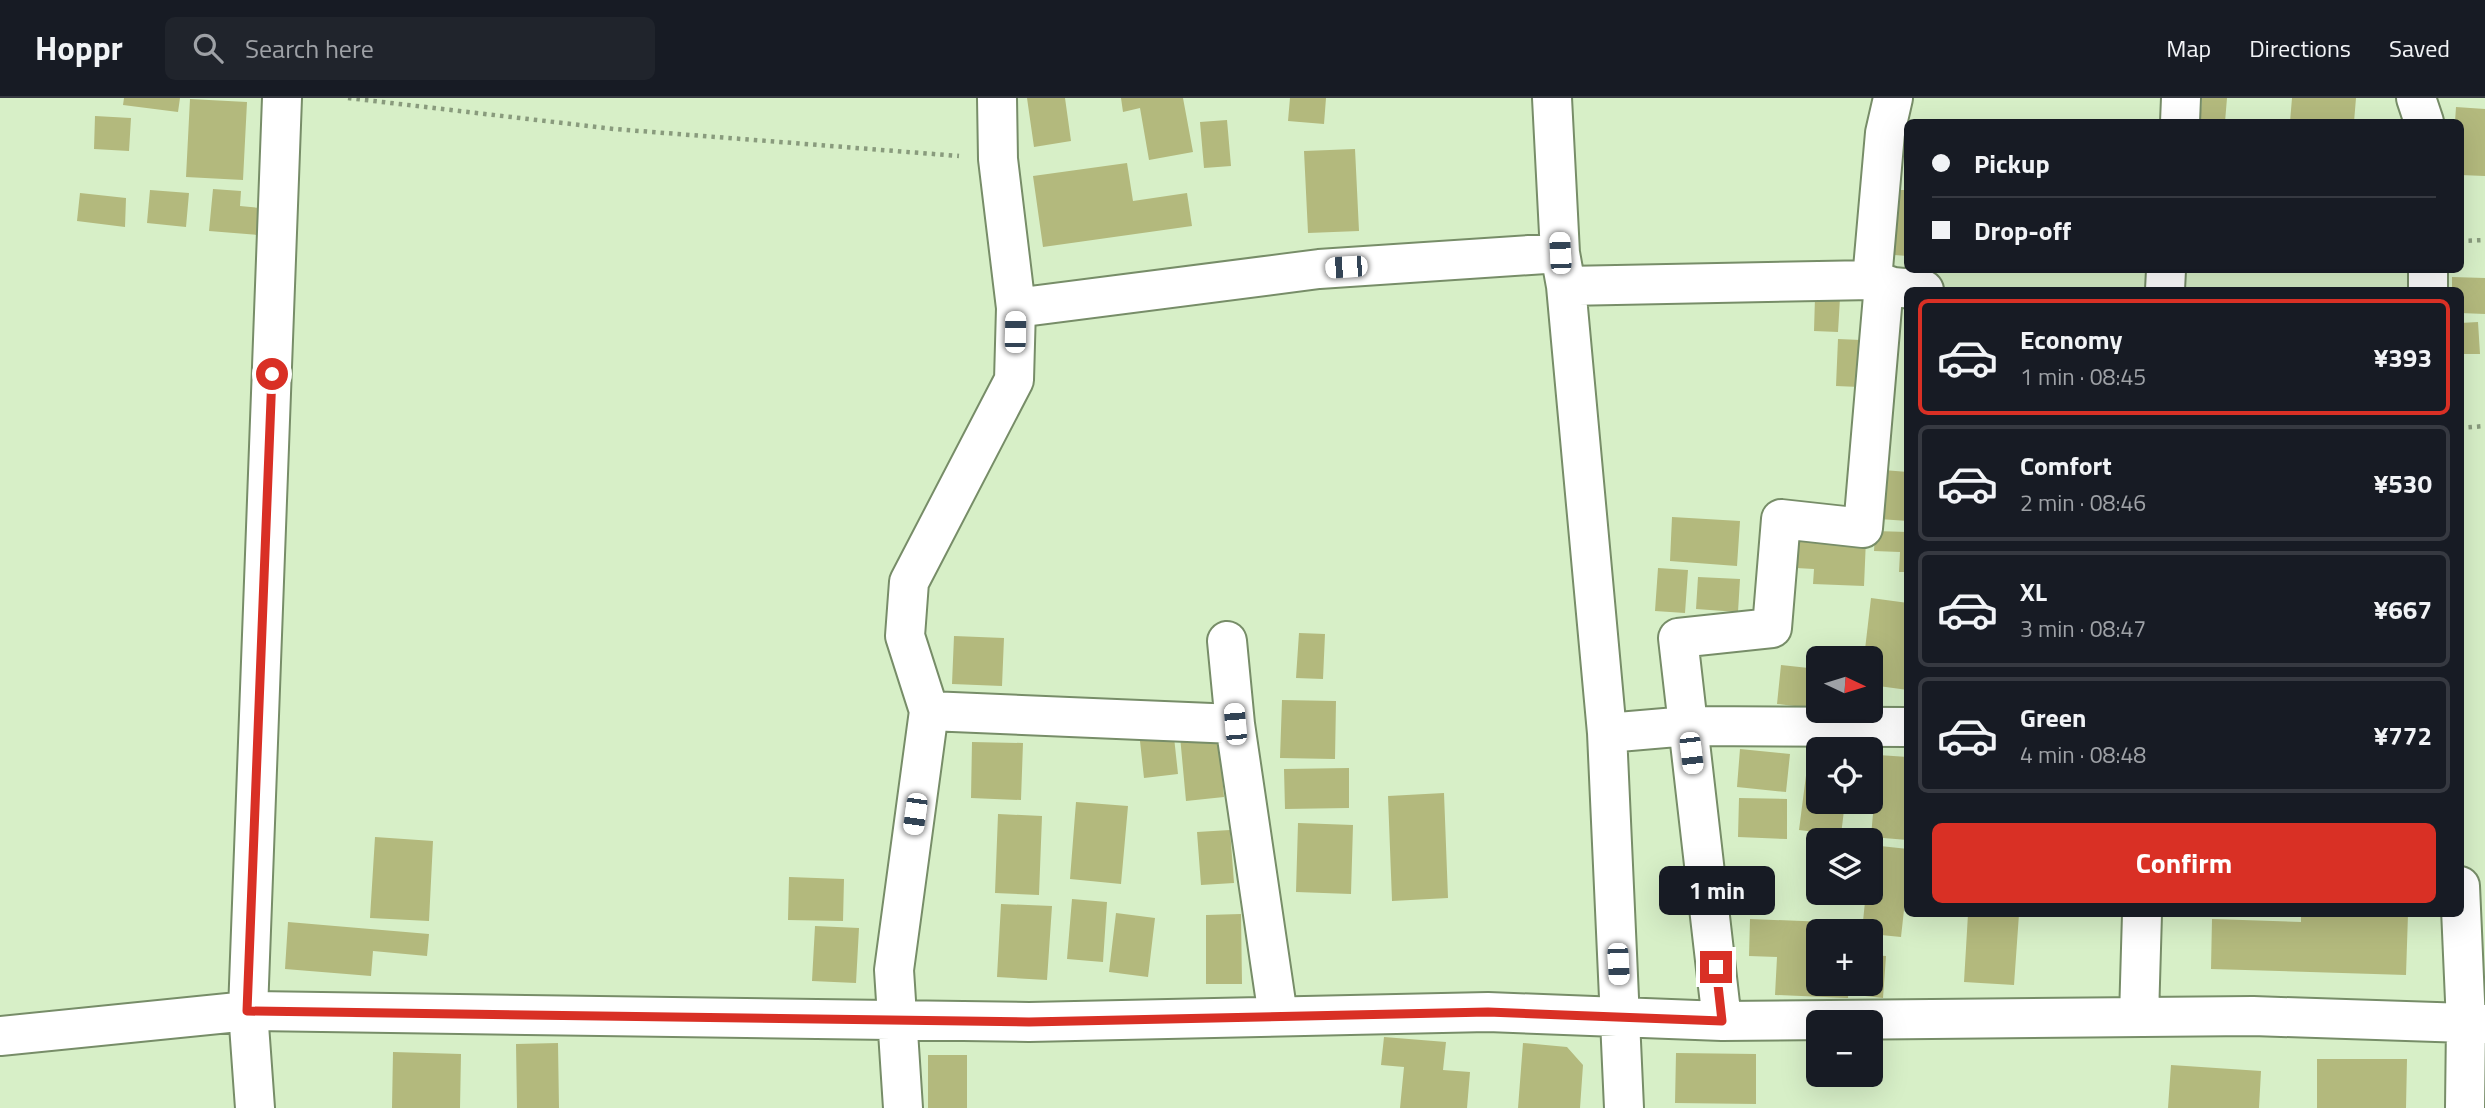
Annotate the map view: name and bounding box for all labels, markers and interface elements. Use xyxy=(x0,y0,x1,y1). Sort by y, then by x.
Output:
search box xyxy=(165,17,655,80)
text: Hoppr xyxy=(35,23,123,73)
icon: search xyxy=(189,29,227,67)
text: Search here xyxy=(245,29,374,68)
text: Map xyxy=(2166,30,2211,66)
text: Directions xyxy=(2249,30,2351,66)
text: Saved xyxy=(2389,30,2450,66)
text: Pickup xyxy=(1974,144,2050,183)
text: Drop-off xyxy=(1974,211,2071,250)
car xyxy=(1549,231,1572,275)
car xyxy=(1325,255,1368,279)
car xyxy=(1005,311,1026,353)
text: Economy xyxy=(2020,320,2122,359)
icon: car xyxy=(1936,326,1999,389)
text: ¥393 xyxy=(2374,338,2432,377)
route start xyxy=(256,358,288,390)
text: 1 min · 08:45 xyxy=(2020,359,2146,394)
text: Comfort xyxy=(2020,446,2112,485)
icon: car xyxy=(1936,452,1999,515)
text: ¥530 xyxy=(2374,464,2432,503)
text: 2 min · 08:46 xyxy=(2020,485,2146,520)
text: XL xyxy=(2020,572,2047,611)
icon: car xyxy=(1936,578,1999,641)
text: ¥667 xyxy=(2374,590,2432,629)
text: 3 min · 08:47 xyxy=(2020,611,2146,646)
north arrow xyxy=(1806,646,1883,723)
map controls xyxy=(1806,646,1883,1087)
text: Green xyxy=(2020,698,2086,737)
car xyxy=(1223,702,1248,746)
icon: car xyxy=(1936,704,1999,767)
text: ¥772 xyxy=(2374,716,2432,755)
car xyxy=(1679,731,1704,775)
button: locate xyxy=(1806,737,1883,814)
text: 4 min · 08:48 xyxy=(2020,737,2146,772)
car xyxy=(902,792,929,836)
button: Confirm xyxy=(1932,823,2436,903)
button: layers xyxy=(1806,828,1883,905)
callout: 1 min xyxy=(1658,866,1774,914)
text: 1 min xyxy=(1689,873,1745,908)
button: + xyxy=(1806,919,1883,996)
car xyxy=(1607,942,1630,986)
route end xyxy=(1700,951,1732,983)
button: − xyxy=(1806,1010,1883,1087)

